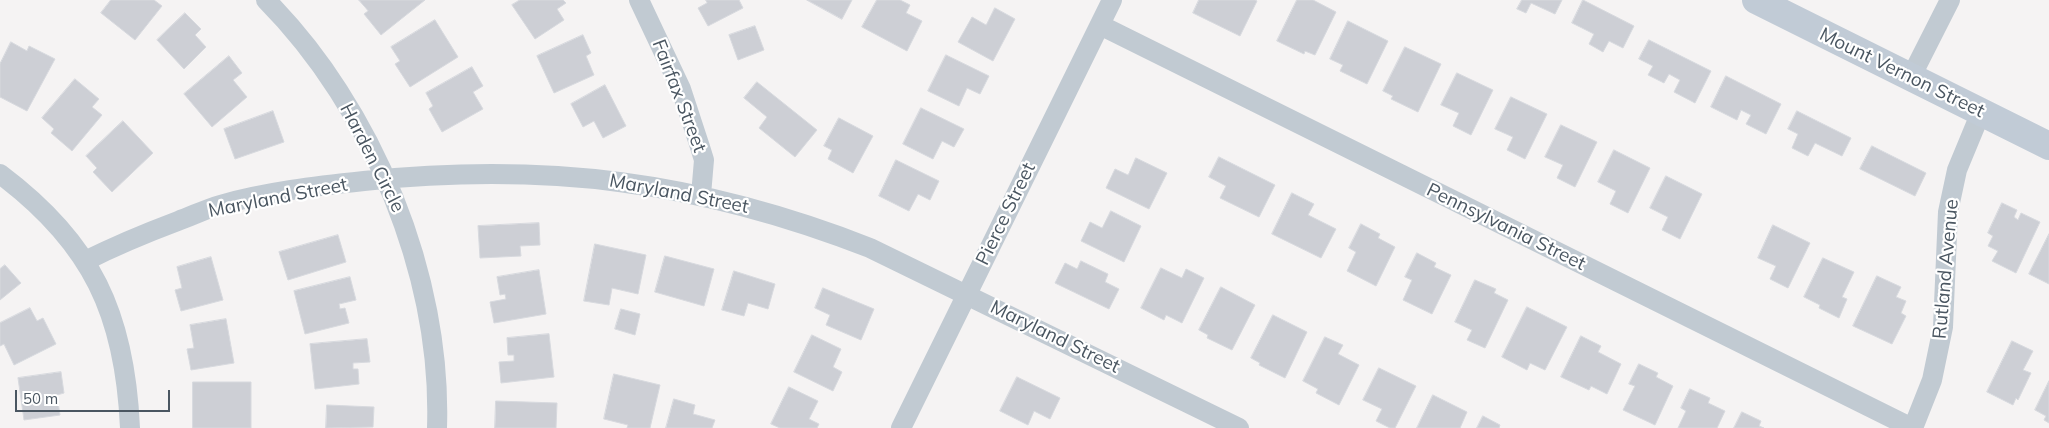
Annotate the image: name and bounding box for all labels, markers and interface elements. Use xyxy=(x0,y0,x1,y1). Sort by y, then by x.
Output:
street label: Mount Vernon Street xyxy=(1816,23,1988,123)
street label: Fairfax Street xyxy=(647,36,711,156)
street label: Harden Circle xyxy=(335,100,409,216)
street label: Pierce Street xyxy=(971,159,1041,269)
street label: Maryland Street xyxy=(608,169,750,219)
street label: Maryland Street xyxy=(207,173,349,223)
street label: Pennsylvania Street xyxy=(1423,179,1589,275)
street label: Rutland Avenue xyxy=(1929,198,1963,340)
street label: Maryland Street xyxy=(987,296,1123,378)
scale bar xyxy=(18,380,172,412)
text: 50 m xyxy=(23,389,58,408)

